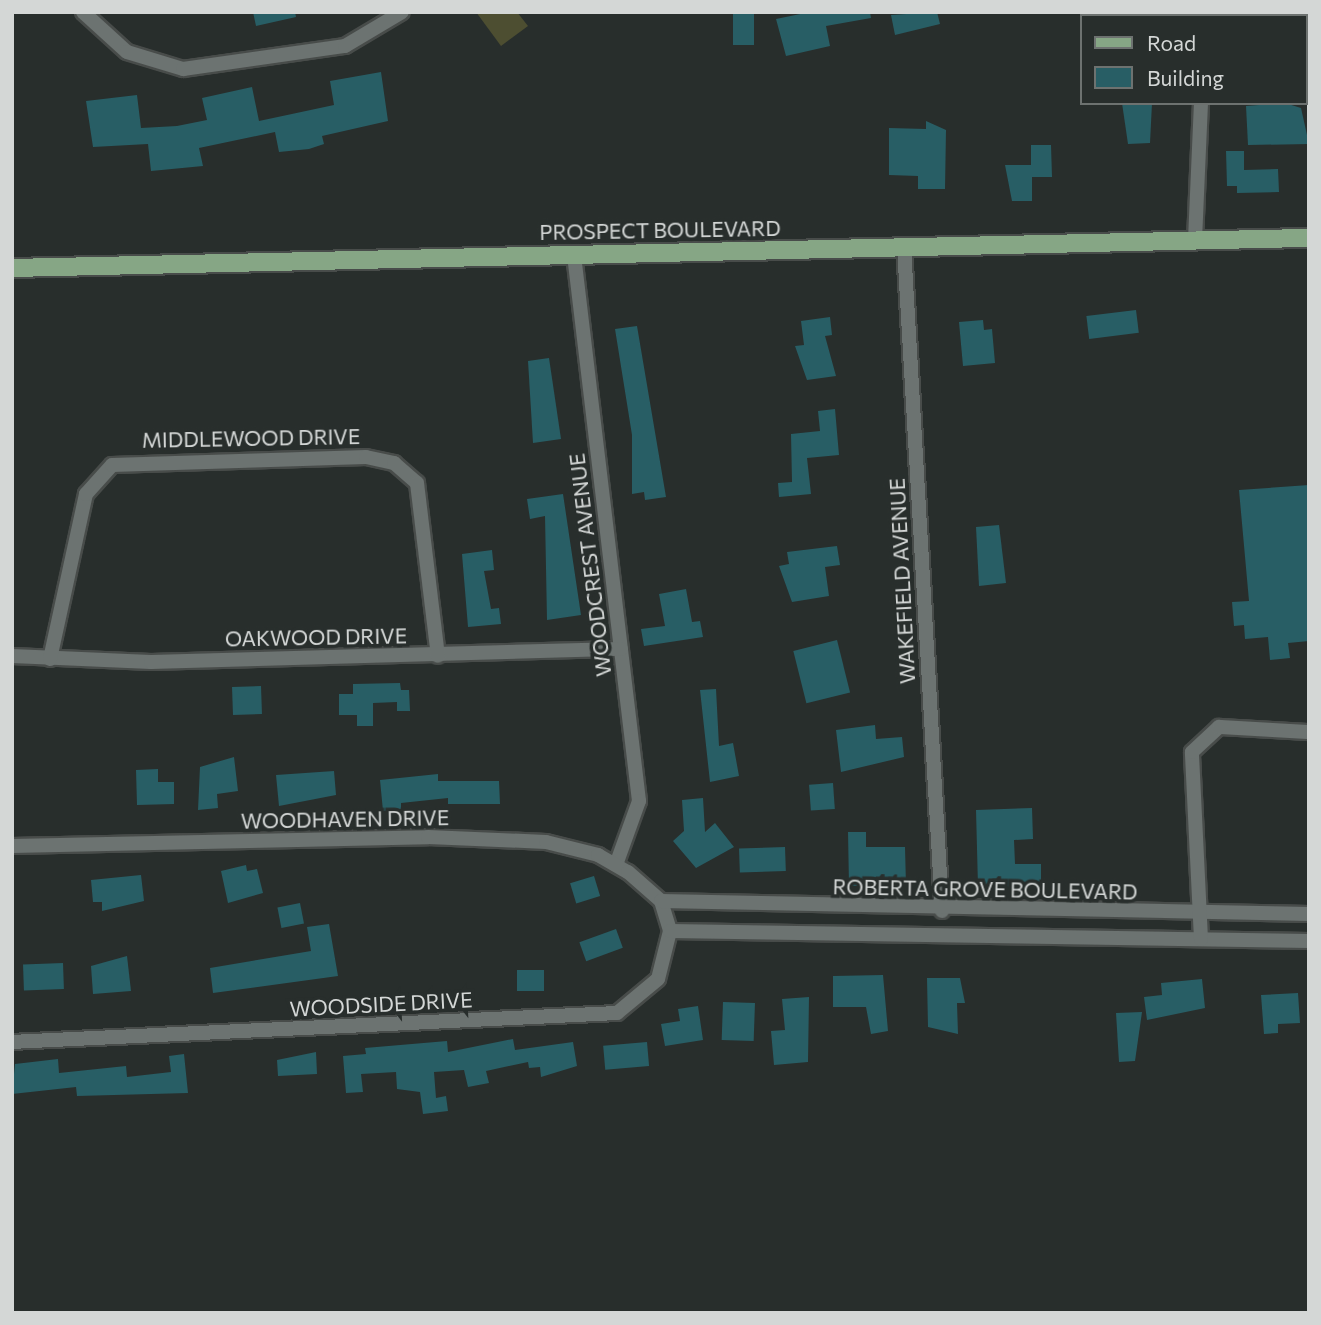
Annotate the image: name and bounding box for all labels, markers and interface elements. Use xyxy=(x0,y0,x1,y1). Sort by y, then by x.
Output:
legend xyxy=(1080,14,1307,105)
text: Road xyxy=(1147,30,1196,55)
text: Building xyxy=(1147,65,1224,90)
street label: PROSPECT BOULEVARD xyxy=(539,215,781,245)
street label: MIDDLEWOOD DRIVE xyxy=(142,423,360,453)
street label: WOODCREST AVENUE xyxy=(564,452,616,678)
street label: WAKEFIELD AVENUE xyxy=(884,477,920,685)
street label: OAKWOOD DRIVE xyxy=(225,623,407,651)
street label: WOODHAVEN DRIVE xyxy=(241,805,449,833)
street label: ROBERTA GROVE BOULEVARD xyxy=(832,874,1138,904)
street label: WOODSIDE DRIVE xyxy=(289,987,473,1021)

